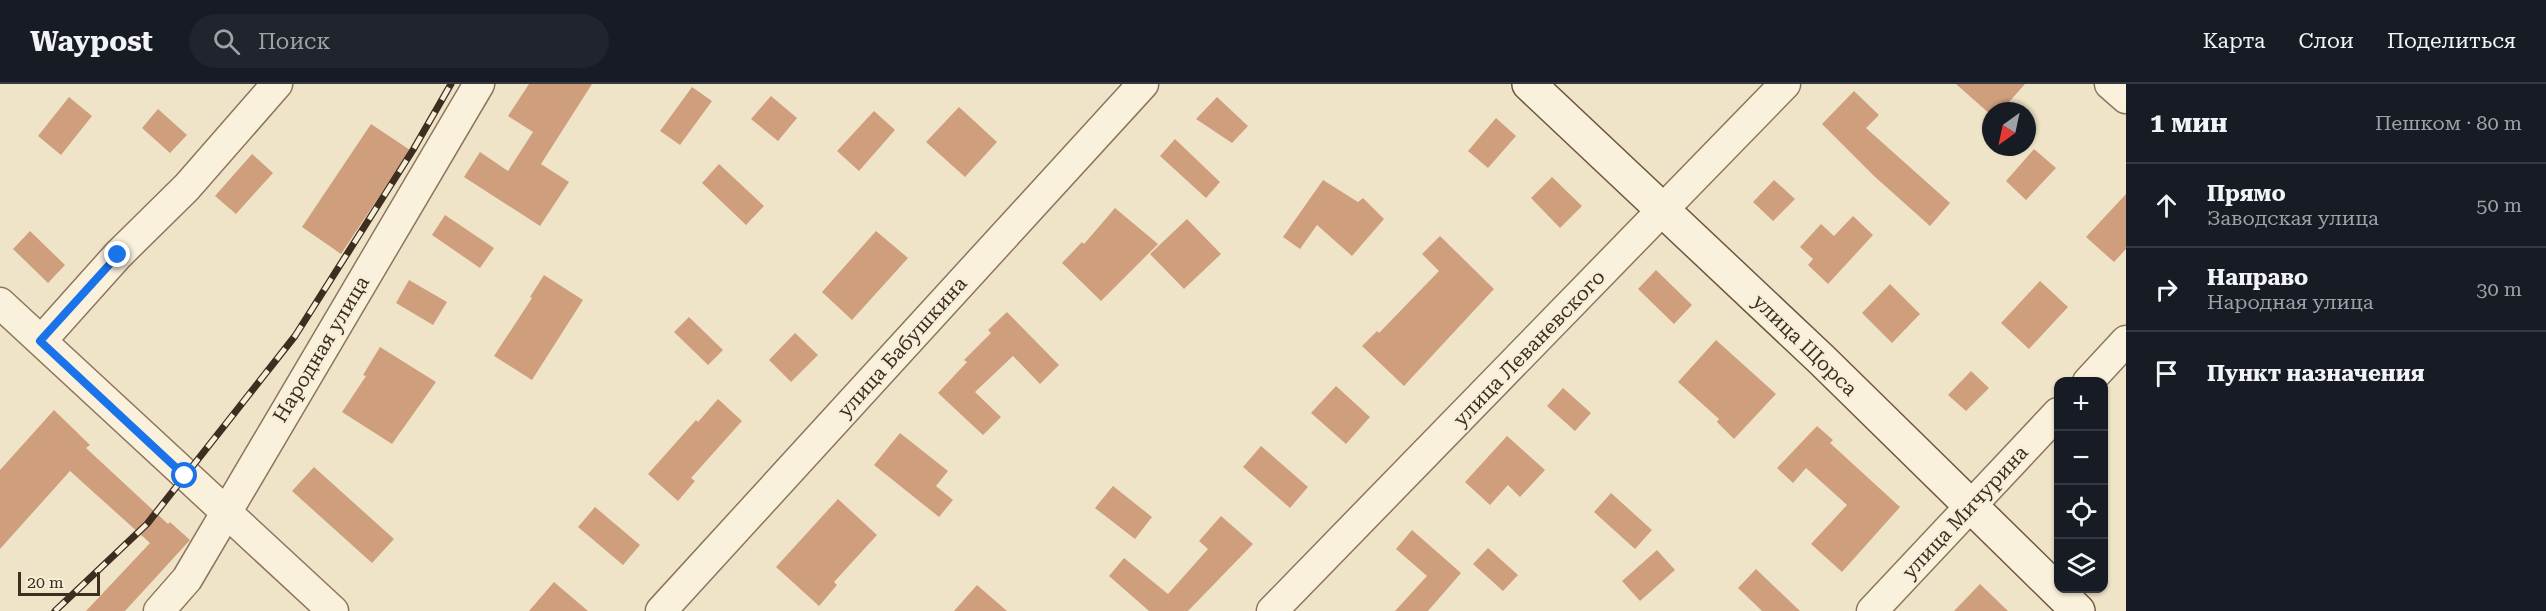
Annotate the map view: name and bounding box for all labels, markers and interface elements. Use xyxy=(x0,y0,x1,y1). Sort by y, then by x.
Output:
search box xyxy=(189,14,609,68)
text: Waypost xyxy=(30,25,153,58)
icon: search xyxy=(210,25,243,58)
text: Поиск xyxy=(258,29,330,54)
text: Карта xyxy=(2203,29,2266,53)
text: Слои xyxy=(2299,29,2354,53)
text: Поделиться xyxy=(2387,29,2516,53)
north arrow xyxy=(1982,102,2036,156)
text: 1 мин xyxy=(2150,108,2228,138)
text: Пешком · 80 m xyxy=(2375,111,2522,135)
text: Прямо xyxy=(2207,181,2286,206)
icon: ahead xyxy=(2150,189,2183,222)
text: 50 m xyxy=(2476,193,2522,217)
text: Заводская улица xyxy=(2207,206,2379,230)
route end xyxy=(104,241,130,267)
street label: улица Леваневского xyxy=(1448,265,1610,431)
text: Направо xyxy=(2207,265,2308,290)
street label: Народная улица xyxy=(268,271,374,427)
street label: улица Бабушкина xyxy=(832,271,972,422)
icon: right xyxy=(2150,273,2183,306)
text: 30 m xyxy=(2476,277,2522,301)
street label: улица Щорса xyxy=(1748,289,1862,401)
text: Народная улица xyxy=(2207,290,2374,314)
icon: arrive xyxy=(2150,357,2183,390)
text: Пункт назначения xyxy=(2207,361,2425,386)
map controls xyxy=(2054,377,2108,593)
button: + xyxy=(2054,377,2108,431)
button: − xyxy=(2054,431,2108,485)
street label: улица Мичурина xyxy=(1897,440,2033,584)
route start xyxy=(171,462,197,488)
button: locate xyxy=(2054,485,2108,539)
button: layers xyxy=(2054,539,2108,593)
scale bar xyxy=(18,569,100,596)
text: 20 m xyxy=(27,573,64,592)

